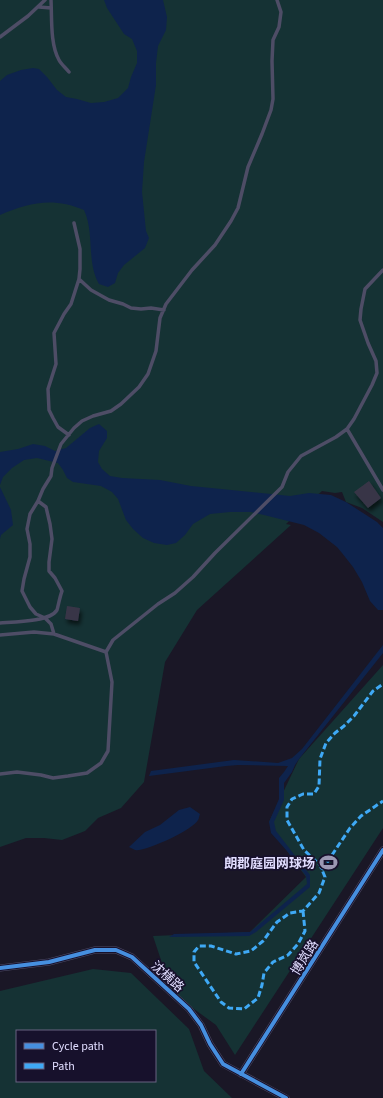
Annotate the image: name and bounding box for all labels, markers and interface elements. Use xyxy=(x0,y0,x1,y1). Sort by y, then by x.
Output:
sports icon: 朗郡庭园网球场 xyxy=(318,853,338,873)
place label: 朗郡庭园网球场 xyxy=(224,855,315,873)
street label: 博岚路 xyxy=(287,936,323,979)
street label: 沈横路 xyxy=(147,957,188,996)
legend xyxy=(16,1030,156,1082)
text: Cycle path xyxy=(52,1038,104,1055)
text: Path xyxy=(52,1058,75,1075)

